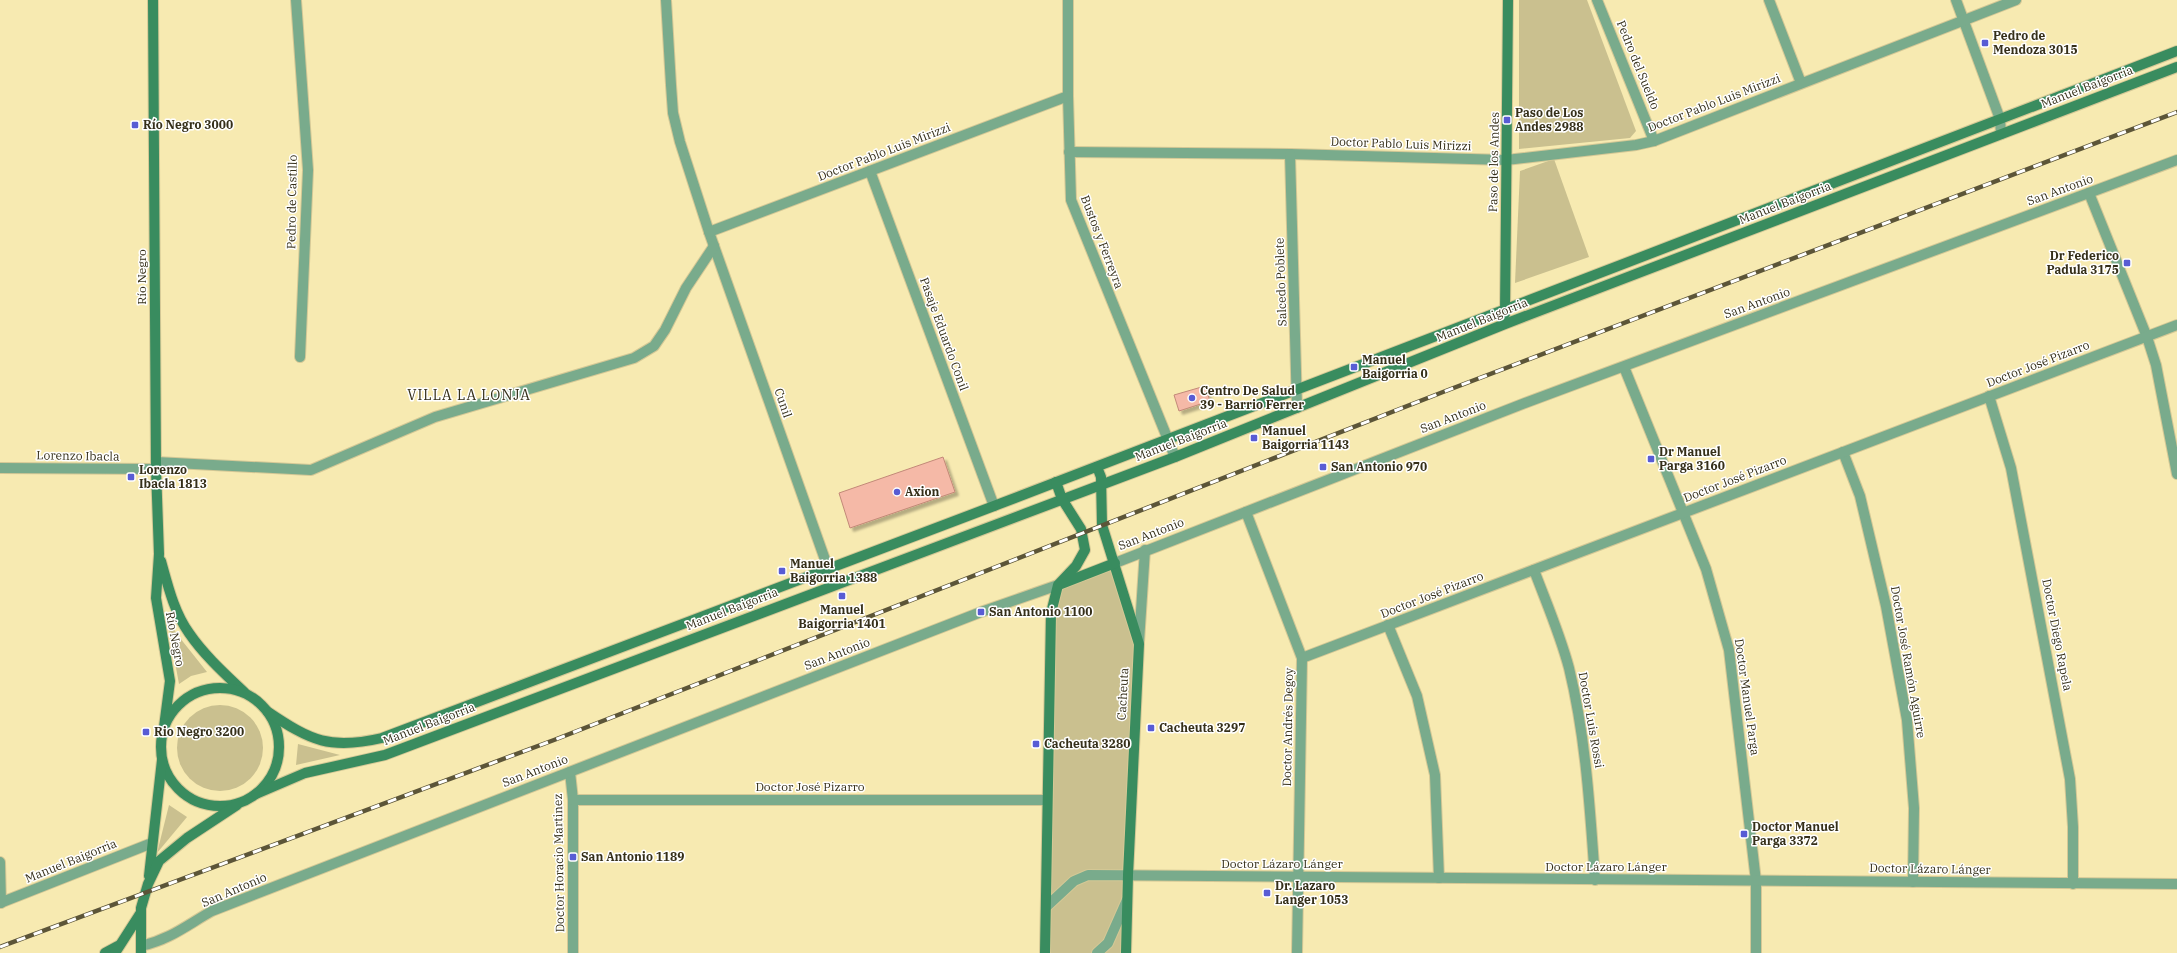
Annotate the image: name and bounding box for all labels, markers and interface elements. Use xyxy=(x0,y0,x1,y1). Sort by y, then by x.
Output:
street label: Pedro del Sueldo xyxy=(1614,18,1663,112)
place label: Pedro de Mendoza 3015 xyxy=(1993,28,2078,57)
marker: Pedro de Mendoza 3015 xyxy=(1980,38,1990,48)
street label: Manuel Baigorria xyxy=(2039,62,2135,111)
street label: Doctor Pablo Luis Mirizzi xyxy=(1645,70,1782,135)
place label: Paso de Los Andes 2988 xyxy=(1515,105,1583,134)
street label: Paso de los Andes xyxy=(1485,112,1502,212)
marker: Paso de Los Andes 2988 xyxy=(1502,115,1512,125)
place label: Río Negro 3000 xyxy=(143,117,233,132)
street label: Doctor Pablo Luis Mirizzi xyxy=(815,119,952,184)
marker: Río Negro 3000 xyxy=(130,120,140,130)
street label: Doctor Pablo Luis Mirizzi xyxy=(1330,134,1472,153)
street label: Pedro de Castillo xyxy=(283,154,300,249)
street label: San Antonio xyxy=(2025,171,2095,208)
street label: Manuel Baigorria xyxy=(1737,178,1833,227)
street label: Bustos y Ferreyra xyxy=(1078,193,1127,291)
street label: Salcedo Poblete xyxy=(1271,237,1290,327)
place label: Dr Federico Padula 3175 xyxy=(2046,248,2119,277)
street label: Río Negro xyxy=(134,249,149,305)
marker: Dr Federico Padula 3175 xyxy=(2122,258,2132,268)
street label: Pasaje Eduardo Conil xyxy=(917,275,972,393)
street label: San Antonio xyxy=(1722,284,1792,321)
street label: Manuel Baigorria xyxy=(1434,294,1530,345)
street label: Doctor José Pizarro xyxy=(1984,337,2092,390)
place label: Manuel Baigorria 0 xyxy=(1362,352,1428,381)
marker: Manuel Baigorria 0 xyxy=(1349,362,1359,372)
place label: Centro De Salud 39 - Barrio Ferrer xyxy=(1200,383,1304,412)
district label: VILLA LA LONJA xyxy=(407,386,531,404)
street label: Cunil xyxy=(771,386,796,420)
marker: Centro De Salud 39 - Barrio Ferrer xyxy=(1187,393,1197,403)
street label: San Antonio xyxy=(1418,397,1488,436)
street label: Manuel Baigorria xyxy=(1133,415,1229,464)
place label: Manuel Baigorria 1143 xyxy=(1262,423,1349,452)
marker: Manuel Baigorria 1143 xyxy=(1249,433,1259,443)
place label: Dr Manuel Parga 3160 xyxy=(1659,444,1725,473)
street label: Lorenzo Ibacla xyxy=(36,447,120,464)
street label: Doctor José Pizarro xyxy=(1681,452,1789,505)
marker: Dr Manuel Parga 3160 xyxy=(1646,454,1656,464)
place label: San Antonio 970 xyxy=(1331,459,1427,474)
place label: Lorenzo Ibacla 1813 xyxy=(139,462,207,491)
marker: San Antonio 970 xyxy=(1318,462,1328,472)
marker: Lorenzo Ibacla 1813 xyxy=(126,472,136,482)
place label: Axion xyxy=(905,484,939,499)
marker: Axion xyxy=(892,487,902,497)
street label: San Antonio xyxy=(1116,514,1186,553)
place label: Manuel Baigorria 1388 xyxy=(790,556,877,585)
marker: Manuel Baigorria 1388 xyxy=(777,566,787,576)
street label: Doctor José Pizarro xyxy=(1378,568,1486,621)
street label: Doctor Diego Rapela xyxy=(2039,578,2076,693)
street label: Manuel Baigorria xyxy=(684,584,780,633)
street label: Doctor José Ramón Aguirre xyxy=(1888,585,1929,739)
marker: Manuel Baigorria 1401 xyxy=(837,591,847,601)
place label: Manuel Baigorria 1401 xyxy=(798,602,886,631)
place label: San Antonio 1100 xyxy=(989,604,1092,619)
marker: San Antonio 1100 xyxy=(976,607,986,617)
street label: Río Negro xyxy=(163,610,188,668)
street label: San Antonio xyxy=(802,634,872,673)
street label: Doctor Manuel Parga xyxy=(1732,638,1763,757)
street label: Cacheuta xyxy=(1114,667,1131,721)
street label: Doctor Andrés Degoy xyxy=(1279,667,1296,786)
street label: Doctor Luis Rossi xyxy=(1576,671,1607,769)
street label: Manuel Baigorria xyxy=(381,699,477,748)
place label: Cacheuta 3297 xyxy=(1159,720,1245,735)
marker: Cacheuta 3297 xyxy=(1146,723,1156,733)
place label: Rio Negro 3200 xyxy=(154,724,244,739)
marker: Rio Negro 3200 xyxy=(141,727,151,737)
place label: Cacheuta 3280 xyxy=(1044,736,1130,751)
marker: Cacheuta 3280 xyxy=(1031,739,1041,749)
street label: San Antonio xyxy=(500,751,570,790)
street label: Doctor José Pizarro xyxy=(755,779,865,794)
street label: Doctor Horacio Martinez xyxy=(550,793,567,933)
place label: Doctor Manuel Parga 3372 xyxy=(1752,819,1839,848)
marker: Doctor Manuel Parga 3372 xyxy=(1739,829,1749,839)
street label: Manuel Baigorria xyxy=(23,835,119,886)
place label: San Antonio 1189 xyxy=(581,849,684,864)
marker: San Antonio 1189 xyxy=(568,852,578,862)
street label: Doctor Lázaro Lánger xyxy=(1221,856,1343,871)
street label: Doctor Lázaro Lánger xyxy=(1545,859,1667,874)
street label: Doctor Lázaro Lánger xyxy=(1869,860,1992,877)
street label: San Antonio xyxy=(199,869,269,910)
place label: Dr. Lazaro Langer 1053 xyxy=(1275,878,1348,907)
marker: Dr. Lazaro Langer 1053 xyxy=(1262,888,1272,898)

